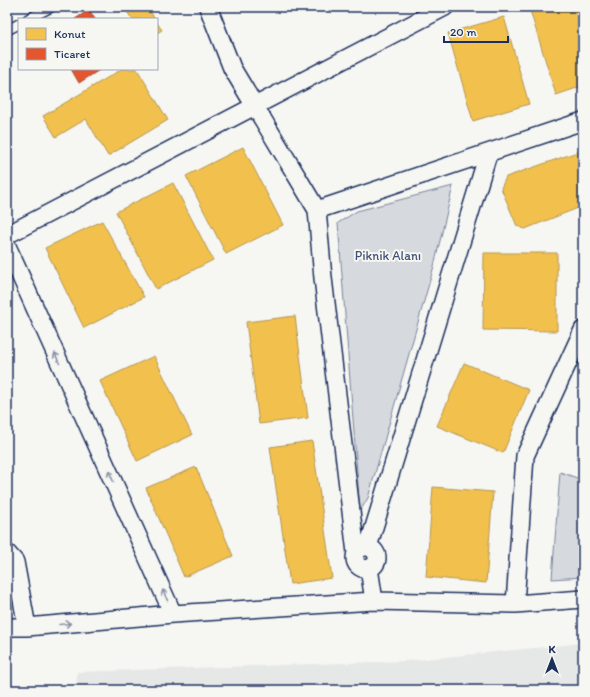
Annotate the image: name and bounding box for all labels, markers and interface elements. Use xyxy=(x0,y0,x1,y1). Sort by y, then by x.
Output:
legend xyxy=(18,18,158,70)
scale bar xyxy=(444,18,508,44)
text: 20 m xyxy=(450,25,477,39)
text: Konut xyxy=(54,27,86,41)
text: Ticaret xyxy=(54,47,91,61)
park label: Piknik Alanı xyxy=(355,248,421,263)
one-way arrow xyxy=(53,352,61,364)
one-way arrow xyxy=(107,471,114,483)
one-way arrow xyxy=(161,589,168,601)
one-way arrow xyxy=(58,620,71,628)
north arrow xyxy=(532,639,572,679)
text: K xyxy=(548,643,556,656)

